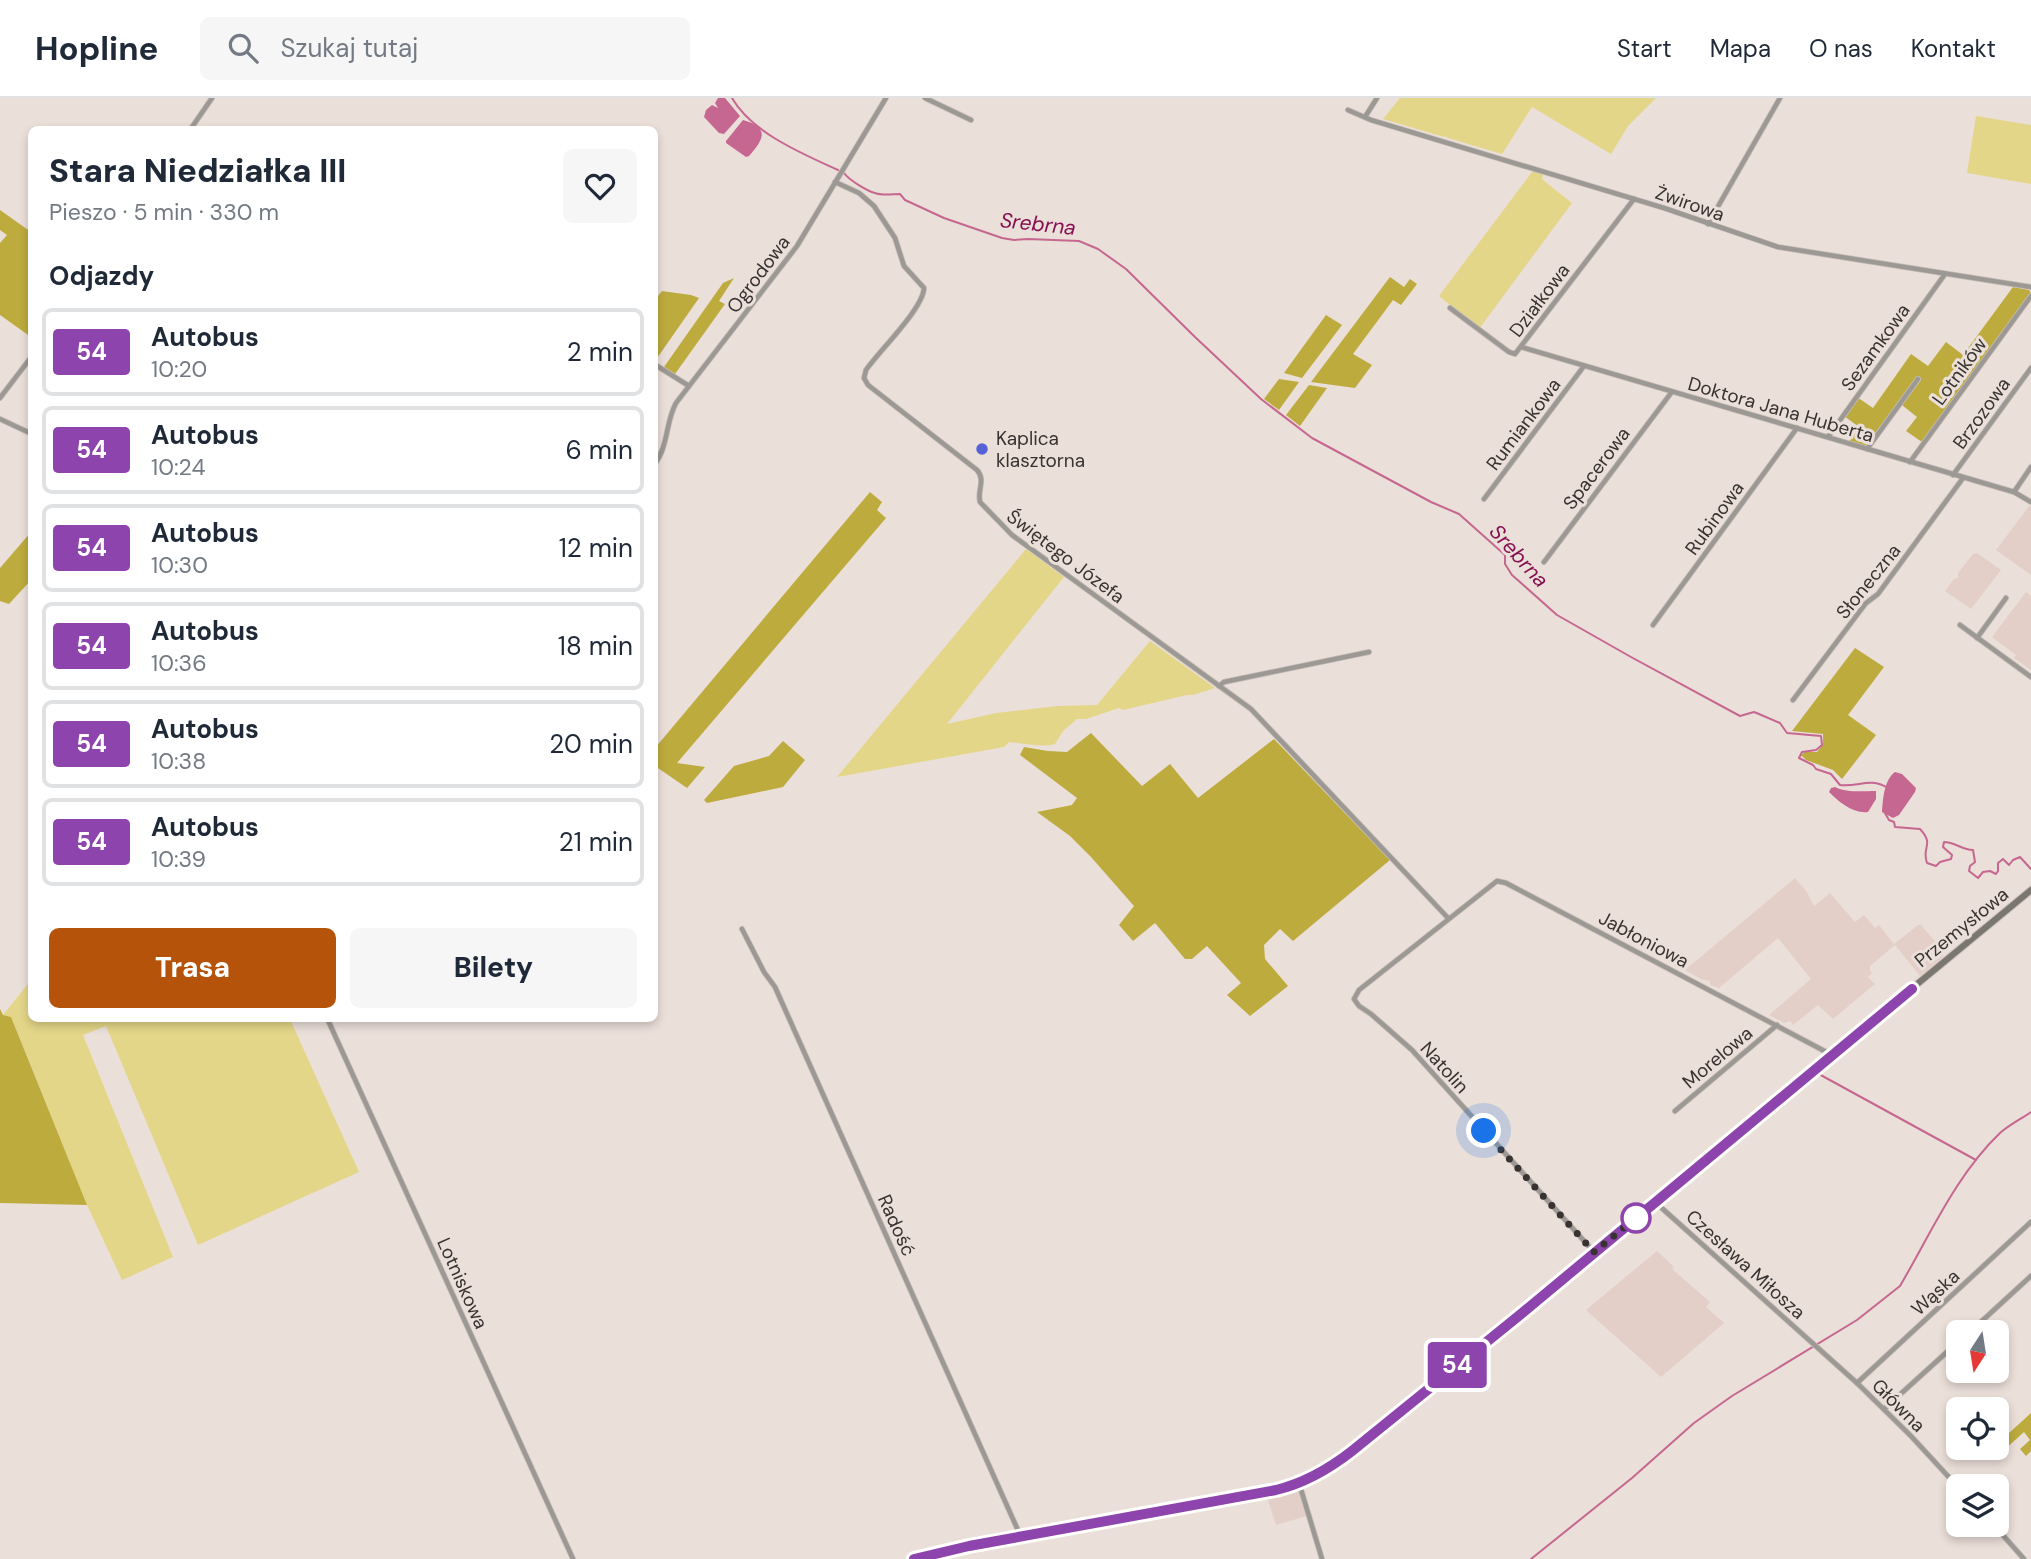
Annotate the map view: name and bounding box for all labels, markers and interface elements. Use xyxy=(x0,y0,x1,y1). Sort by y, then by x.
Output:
search box xyxy=(200,17,690,80)
text: Hopline xyxy=(35,27,158,70)
icon: search xyxy=(224,29,262,67)
text: Szukaj tutaj xyxy=(280,31,418,65)
text: Start xyxy=(1617,33,1672,64)
text: Mapa xyxy=(1710,33,1771,64)
text: O nas xyxy=(1809,33,1873,64)
text: Kontakt xyxy=(1911,33,1996,64)
text: Stara Niedziałka III xyxy=(49,149,346,192)
button: heart xyxy=(563,149,637,223)
street label: Żwirowa xyxy=(1652,180,1728,227)
text: Pieszo · 5 min · 330 m xyxy=(49,197,279,227)
water label: Srebrna xyxy=(999,206,1077,242)
street label: Ogrodowa xyxy=(721,231,796,318)
text: Odjazdy xyxy=(49,259,154,293)
street label: Działkowa xyxy=(1504,259,1575,342)
street label: Sezamkowa xyxy=(1835,299,1916,396)
text: Autobus xyxy=(151,320,259,354)
street label: Lotników xyxy=(1926,332,1993,410)
text: 2 min xyxy=(567,335,633,369)
text: 54 xyxy=(76,336,107,367)
text: 10:20 xyxy=(151,354,207,384)
street label: Doktora Jana Huberta xyxy=(1685,371,1877,448)
street label: Rumiankowa xyxy=(1481,373,1566,475)
street label: Brzozowa xyxy=(1947,373,2016,454)
text: Autobus xyxy=(151,418,259,452)
street label: Spacerowa xyxy=(1557,422,1636,515)
place label: Kaplica klasztorna xyxy=(996,426,1085,473)
text: 6 min xyxy=(565,433,633,467)
text: 54 xyxy=(76,434,107,465)
marker: Kaplica klasztorna xyxy=(974,441,990,457)
text: 10:24 xyxy=(151,452,205,482)
street label: Rubinowa xyxy=(1679,477,1749,560)
street label: Świętego Józefa xyxy=(1002,504,1130,609)
text: Autobus xyxy=(151,516,259,550)
water label: Srebrna xyxy=(1483,518,1555,594)
text: 12 min xyxy=(559,531,633,565)
text: 54 xyxy=(76,532,107,563)
street label: Słoneczna xyxy=(1830,539,1906,624)
text: 10:30 xyxy=(151,550,208,580)
text: Autobus xyxy=(151,614,259,648)
text: 18 min xyxy=(558,629,633,663)
text: 54 xyxy=(76,630,107,661)
text: 10:36 xyxy=(151,648,207,678)
text: Autobus xyxy=(151,712,259,746)
text: 20 min xyxy=(549,727,633,761)
text: 54 xyxy=(76,728,107,759)
text: 10:38 xyxy=(151,746,206,776)
text: Autobus xyxy=(151,810,259,844)
text: 21 min xyxy=(559,825,633,859)
text: 54 xyxy=(76,826,107,857)
text: 10:39 xyxy=(151,844,206,874)
street label: Przemysłowa xyxy=(1909,882,2013,973)
street label: Jabłoniowa xyxy=(1594,905,1693,974)
button: Trasa xyxy=(49,928,336,1008)
button: Bilety xyxy=(350,928,637,1008)
street label: Morelowa xyxy=(1677,1021,1758,1094)
street label: Natolin xyxy=(1415,1036,1474,1098)
your location xyxy=(1466,1113,1501,1148)
street label: Radość xyxy=(872,1190,921,1260)
unlabelled marker xyxy=(1621,1203,1651,1233)
street label: Czesława Miłosza xyxy=(1681,1204,1811,1325)
street label: Lotniskowa xyxy=(431,1234,494,1333)
street label: Wąska xyxy=(1906,1264,1965,1321)
north arrow xyxy=(1946,1320,2009,1382)
map controls xyxy=(1946,1320,2009,1537)
line badge: 54 xyxy=(1426,1342,1488,1388)
text: 54 xyxy=(1442,1349,1472,1380)
street label: Główna xyxy=(1867,1373,1931,1437)
button: locate xyxy=(1946,1397,2009,1460)
button: layers xyxy=(1946,1474,2009,1537)

